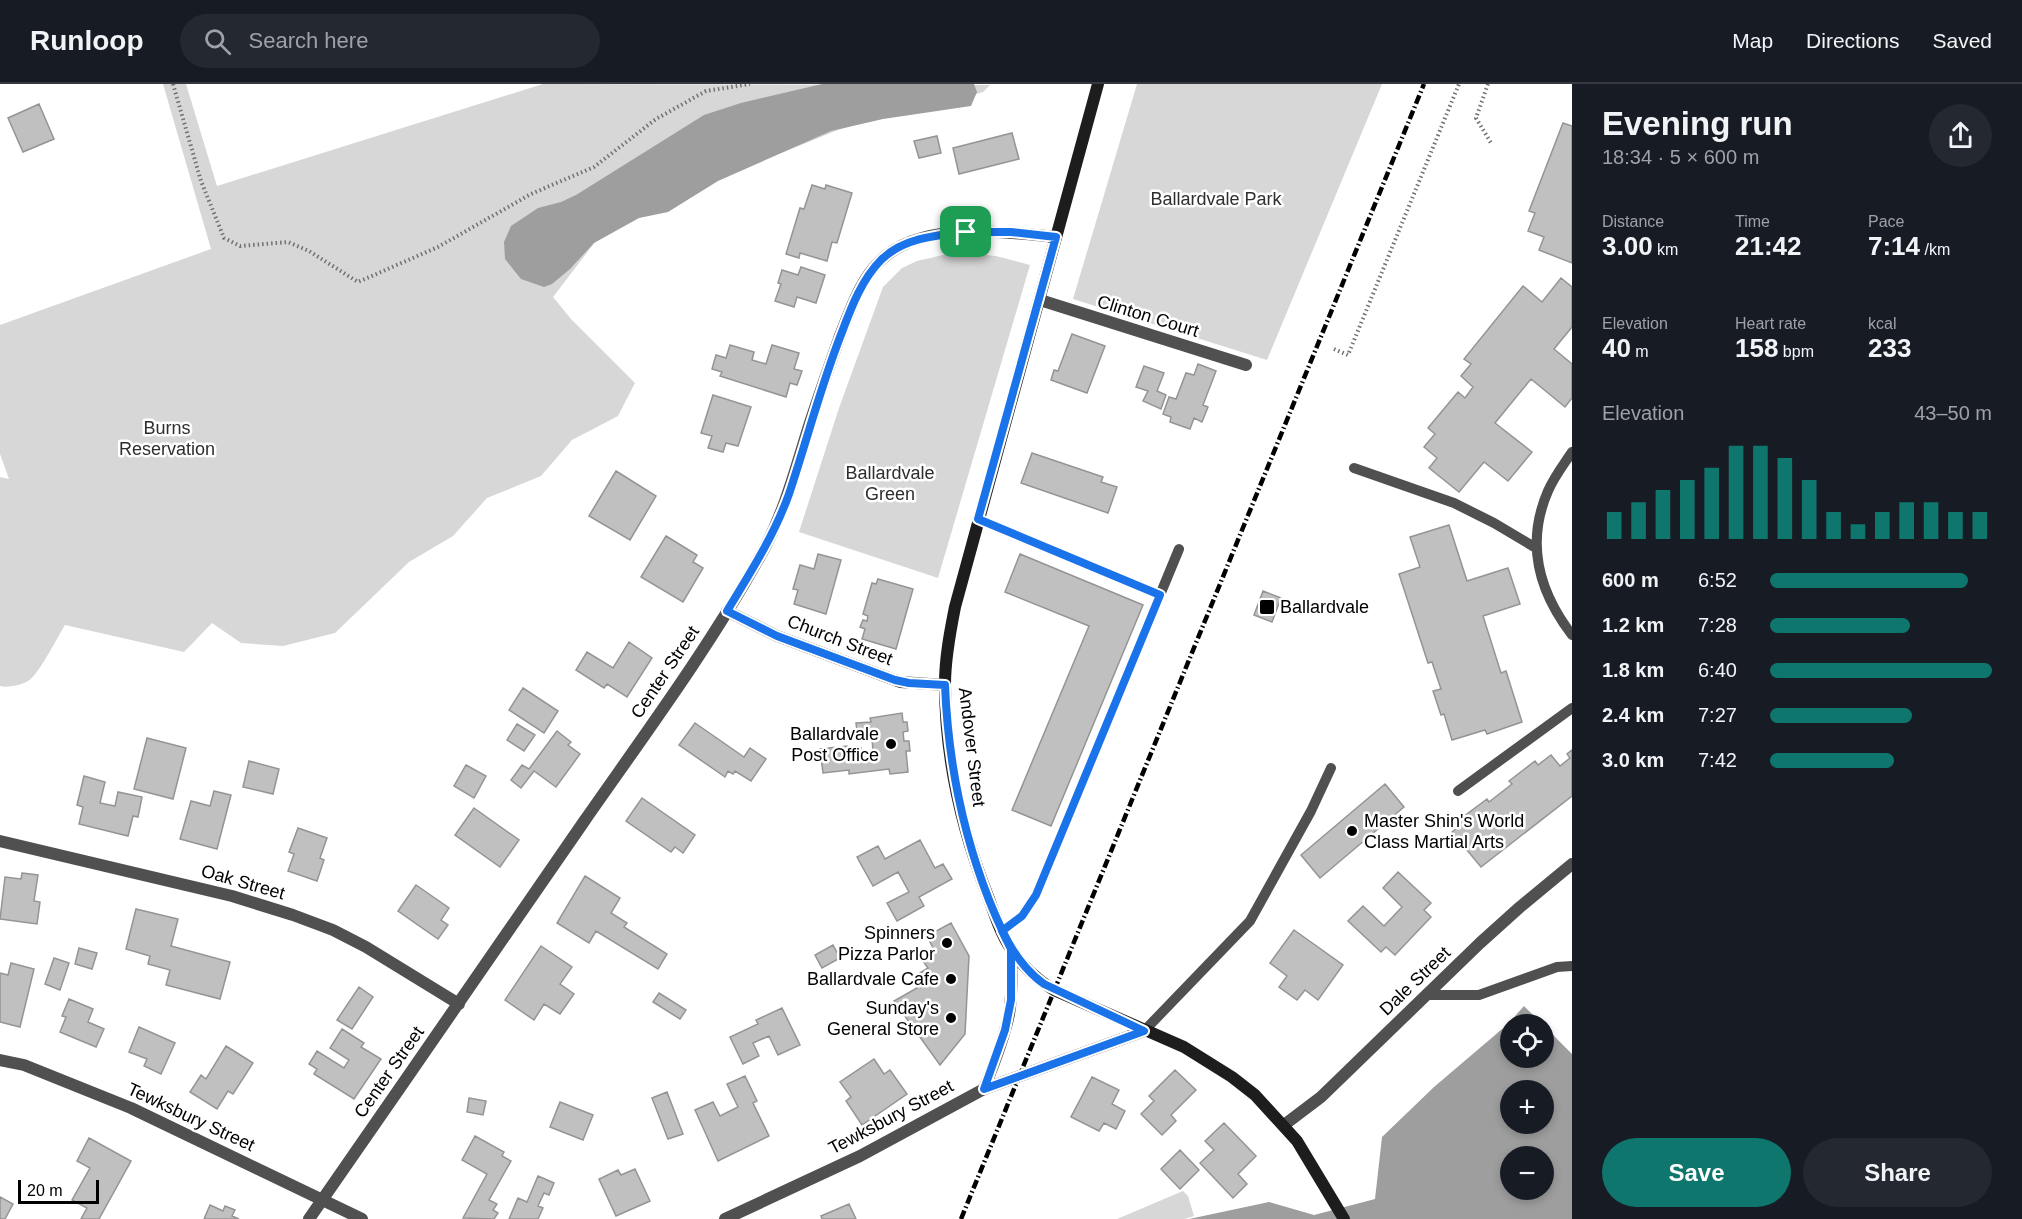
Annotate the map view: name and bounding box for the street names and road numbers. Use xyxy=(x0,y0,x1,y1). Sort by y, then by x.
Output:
street label: Clinton Court xyxy=(1095,291,1201,341)
street label: Church Street xyxy=(785,611,895,669)
street label: Center Street xyxy=(627,622,703,722)
street label: Andover Street xyxy=(955,686,989,808)
street label: Oak Street xyxy=(199,861,287,903)
street label: Dale Street xyxy=(1376,943,1454,1019)
street label: Center Street xyxy=(350,1022,428,1122)
street label: Tewksbury Street xyxy=(825,1076,957,1158)
street label: Tewksbury Street xyxy=(124,1079,258,1155)

